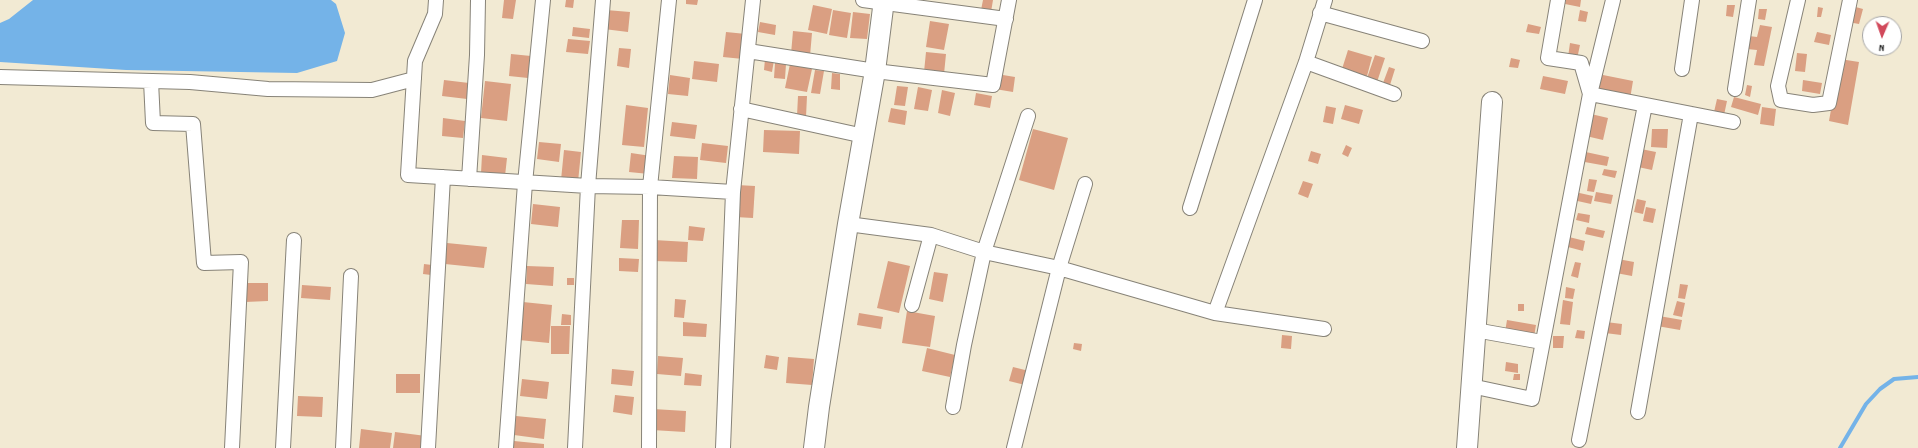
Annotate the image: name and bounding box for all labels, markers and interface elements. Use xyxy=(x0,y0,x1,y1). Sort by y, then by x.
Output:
north arrow xyxy=(1862,16,1902,56)
text: N xyxy=(1879,39,1885,55)

